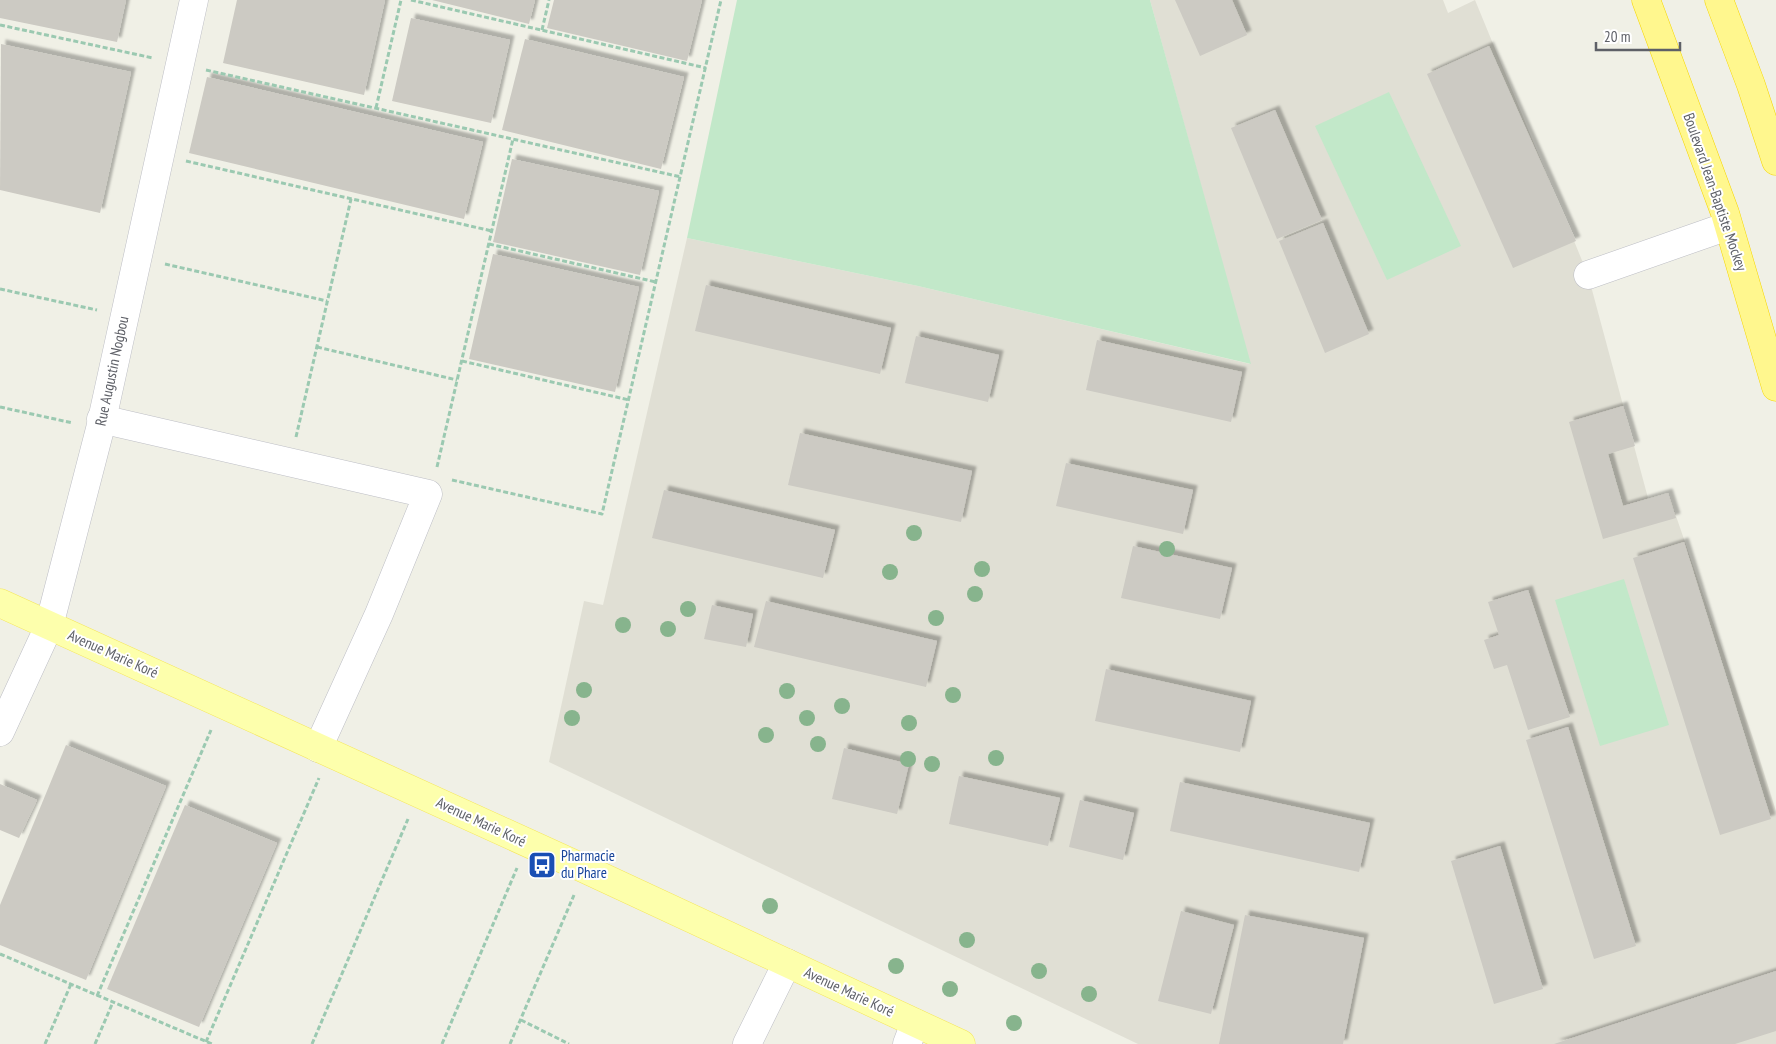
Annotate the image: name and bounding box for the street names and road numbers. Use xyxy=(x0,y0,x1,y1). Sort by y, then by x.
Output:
street label: Boulevard Jean-Baptiste Mockey xyxy=(1679,110,1752,274)
street label: Rue Augustin Nogbou xyxy=(91,314,132,428)
street label: Avenue Marie Koré xyxy=(65,625,161,682)
street label: Avenue Marie Koré xyxy=(433,792,529,851)
street label: Avenue Marie Koré xyxy=(801,962,897,1021)

